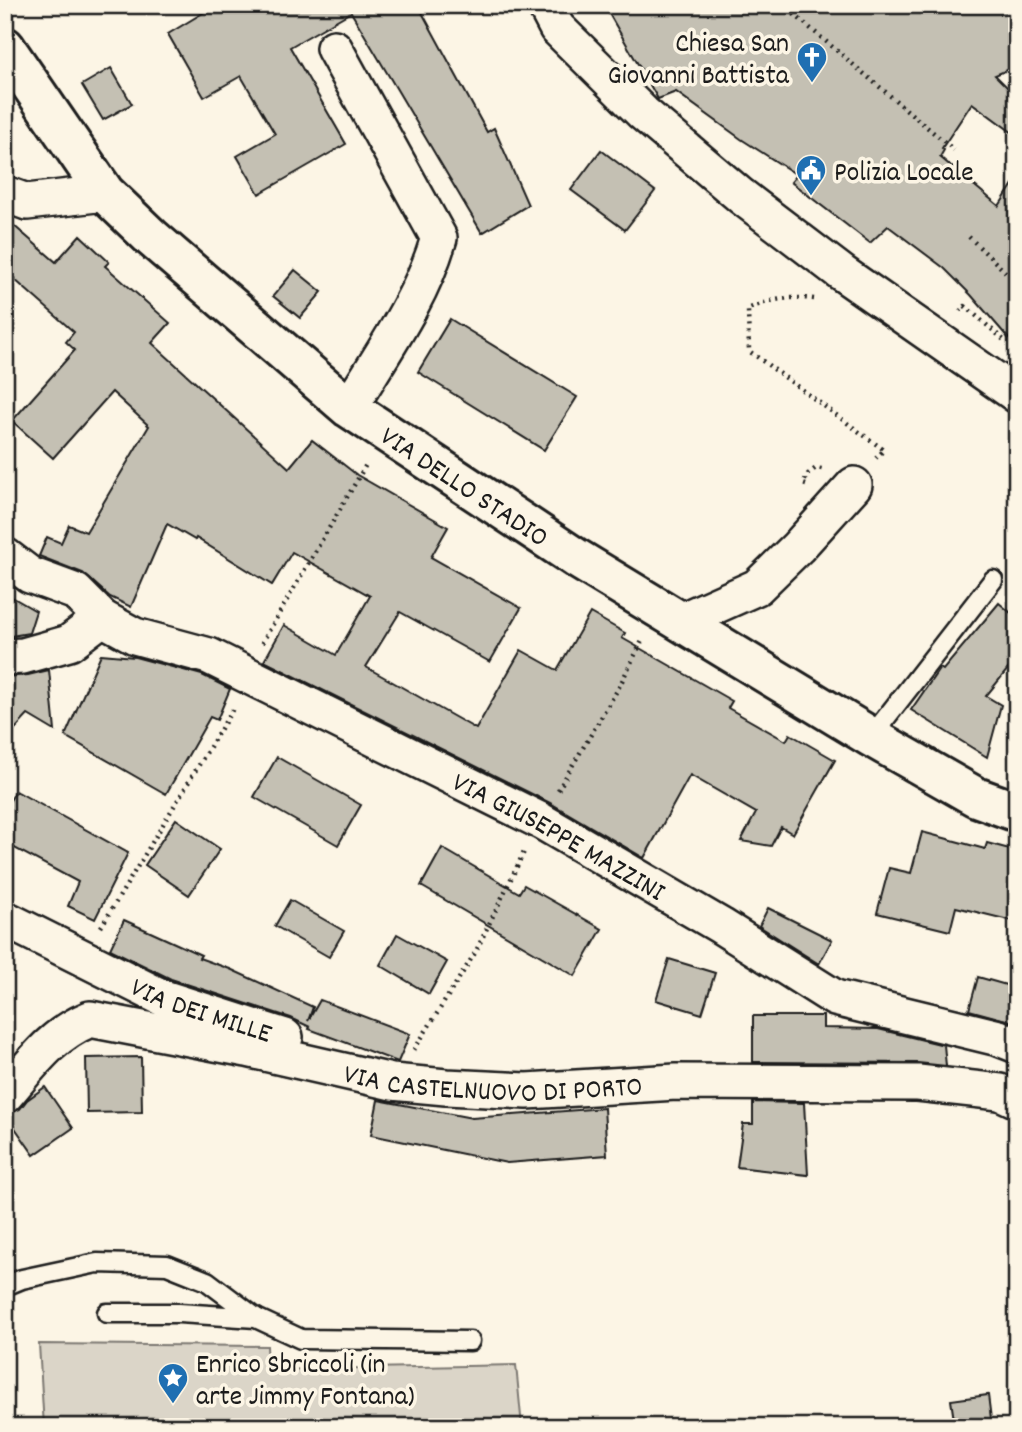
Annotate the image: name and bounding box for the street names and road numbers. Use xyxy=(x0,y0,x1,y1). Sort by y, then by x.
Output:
street label: VIA DELLO STADIO xyxy=(371,419,555,560)
street label: VIA GIUSEPPE MAZZINI xyxy=(444,765,671,914)
street label: VIA DEI MILLE xyxy=(122,970,276,1057)
street label: VIA CASTELNUOVO DI PORTO xyxy=(339,1057,644,1116)

